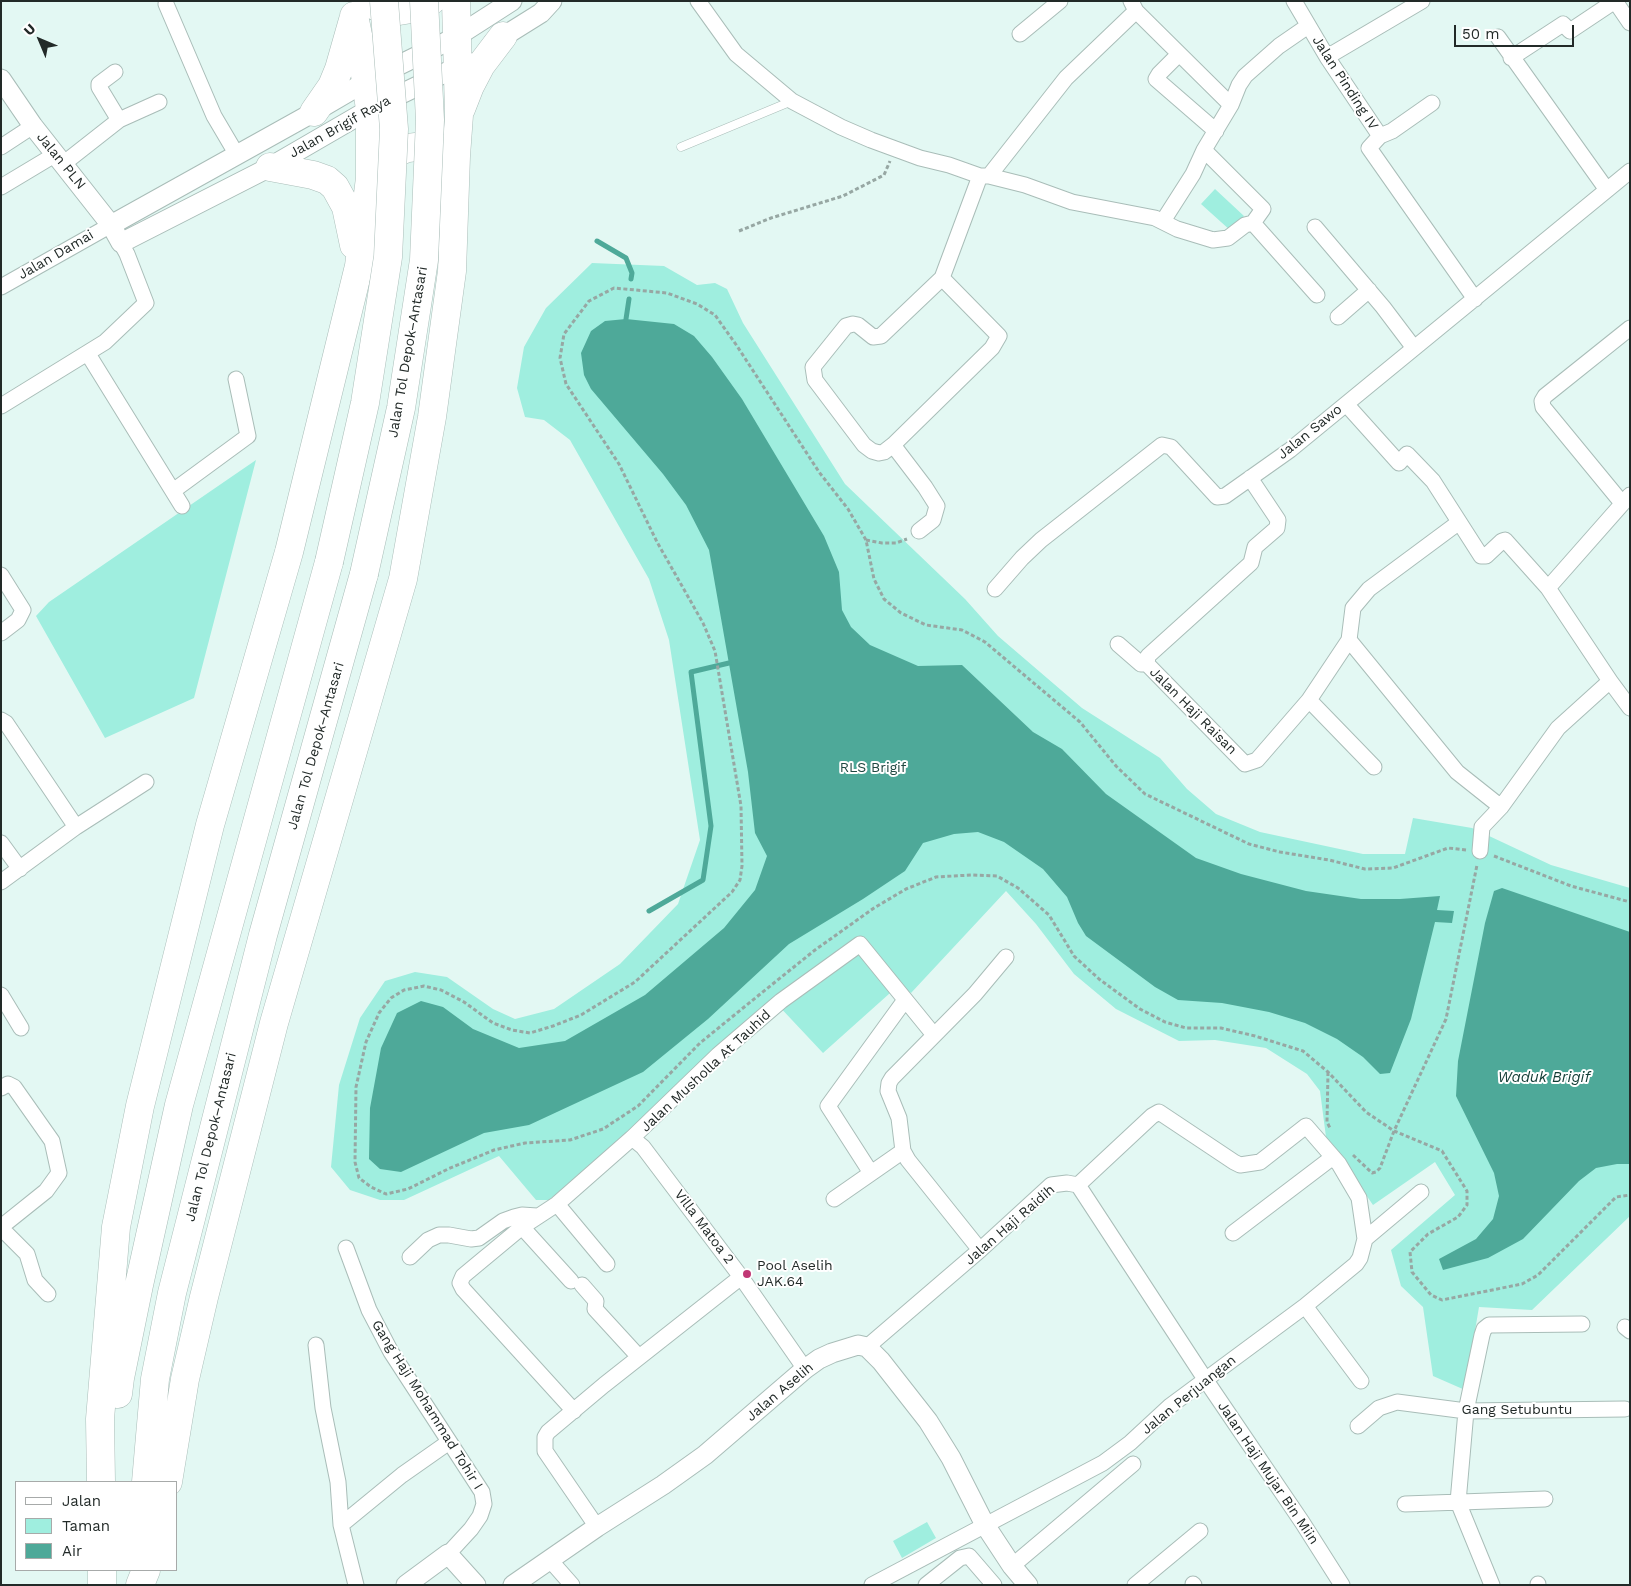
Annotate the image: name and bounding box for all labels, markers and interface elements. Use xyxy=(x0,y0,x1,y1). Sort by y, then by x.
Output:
north arrow xyxy=(15,15,65,65)
scale bar xyxy=(1456,15,1576,47)
text: U xyxy=(20,20,39,39)
text: 50 m xyxy=(1462,25,1499,43)
street label: Jalan Pinding IV xyxy=(1308,33,1382,133)
street label: Jalan Brigif Raya xyxy=(286,92,394,162)
street label: Jalan PLN xyxy=(33,129,89,193)
street label: Jalan Damai xyxy=(15,227,97,283)
street label: Jalan Tol Depok–Antasari xyxy=(385,265,431,439)
street label: Jalan Sawo xyxy=(1275,401,1345,463)
street label: Jalan Tol Depok–Antasari xyxy=(284,660,348,832)
street label: Jalan Haji Raisan xyxy=(1146,664,1240,758)
park label: RLS Brigif xyxy=(840,760,906,776)
street label: Jalan Musholla At Tauhid xyxy=(638,1006,774,1136)
street label: Jalan Tol Depok–Antasari xyxy=(182,1051,240,1223)
water label: Waduk Brigif xyxy=(1498,1069,1590,1087)
street label: Jalan Haji Raidih xyxy=(962,1181,1058,1269)
street label: Villa Matoa 2 xyxy=(671,1187,737,1267)
place label: Pool Aselih JAK.64 xyxy=(757,1258,833,1290)
marker: Pool Aselih JAK.64 xyxy=(741,1268,753,1280)
street label: Gang Haji Mohammad Tohir I xyxy=(368,1317,486,1493)
street label: Jalan Perjuangan xyxy=(1138,1352,1240,1438)
street label: Jalan Aselih xyxy=(743,1359,817,1425)
street label: Jalan Haji Mujar Bin Miin xyxy=(1214,1398,1322,1548)
street label: Gang Setubuntu xyxy=(1462,1402,1572,1418)
legend xyxy=(15,1481,178,1571)
text: Jalan xyxy=(62,1492,101,1510)
text: Taman xyxy=(62,1517,110,1535)
text: Air xyxy=(62,1542,82,1560)

